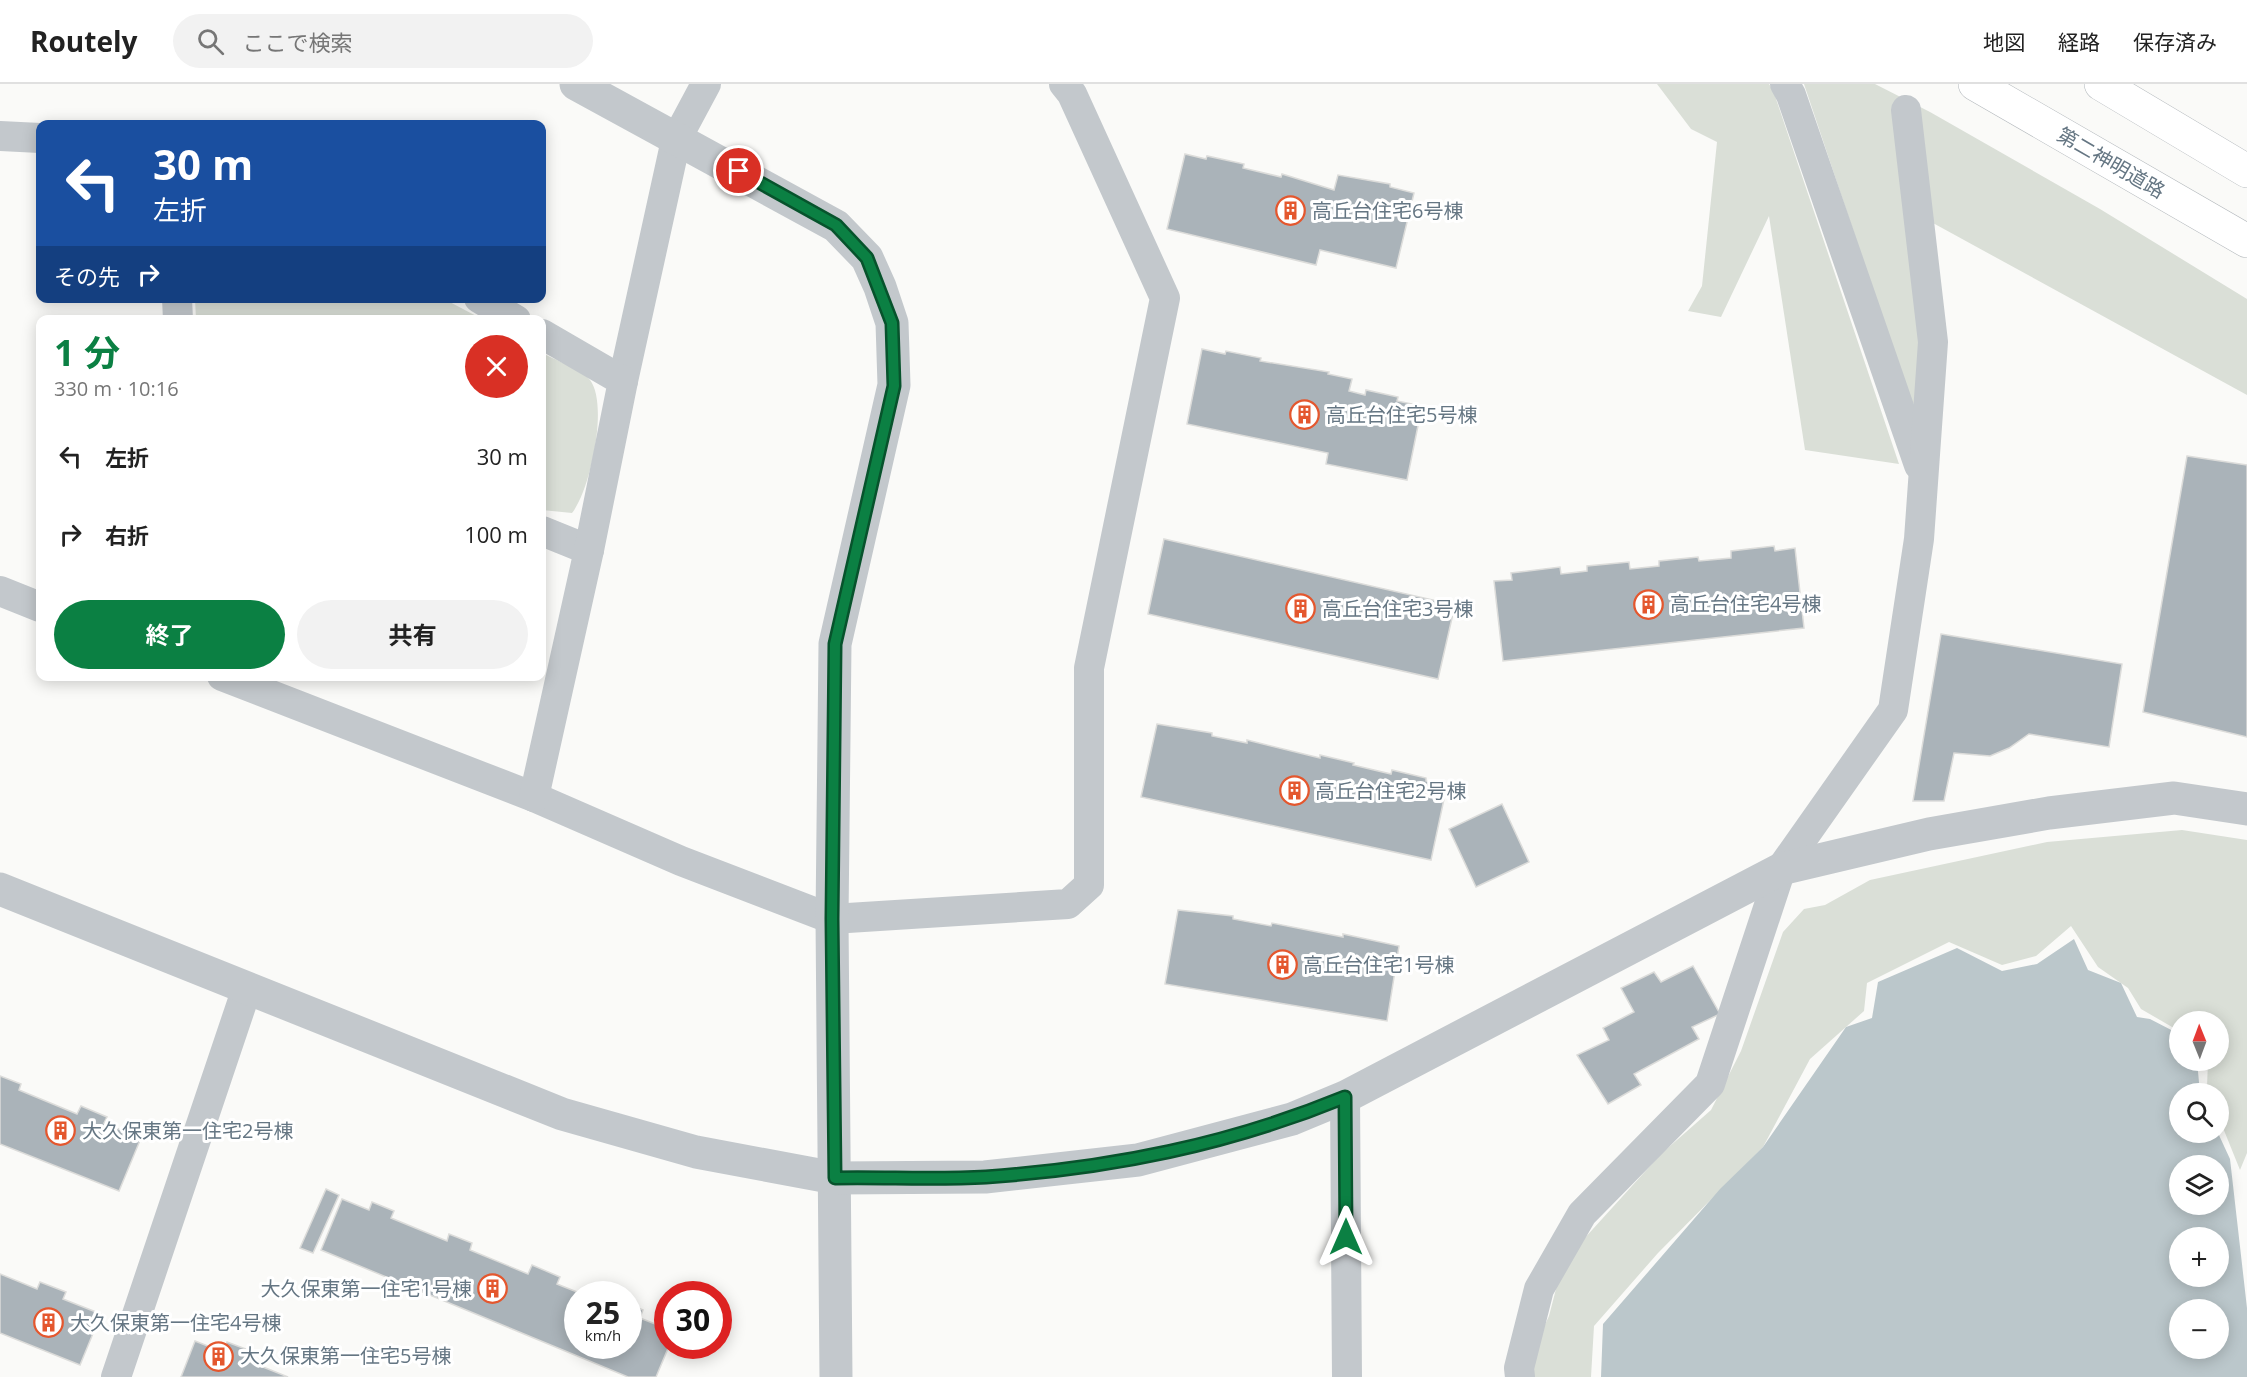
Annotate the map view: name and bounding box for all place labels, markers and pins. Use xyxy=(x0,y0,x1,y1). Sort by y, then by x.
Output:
pin xyxy=(713,145,764,196)
building icon: 高丘台住宅6号棟 xyxy=(1275,195,1307,227)
place label: 高丘台住宅6号棟 xyxy=(1312,197,1463,224)
building icon: 高丘台住宅5号棟 xyxy=(1289,399,1321,431)
place label: 高丘台住宅5号棟 xyxy=(1326,401,1477,428)
building icon: 高丘台住宅4号棟 xyxy=(1633,588,1665,620)
place label: 高丘台住宅4号棟 xyxy=(1670,590,1821,617)
building icon: 高丘台住宅3号棟 xyxy=(1285,593,1317,625)
place label: 高丘台住宅3号棟 xyxy=(1322,595,1473,622)
building icon: 高丘台住宅2号棟 xyxy=(1278,775,1310,807)
place label: 高丘台住宅2号棟 xyxy=(1315,777,1466,804)
building icon: 高丘台住宅1号棟 xyxy=(1266,949,1298,981)
place label: 高丘台住宅1号棟 xyxy=(1303,951,1454,978)
building icon: 大久保東第一住宅2号棟 xyxy=(45,1115,77,1147)
place label: 大久保東第一住宅2号棟 xyxy=(82,1117,293,1144)
building icon: 大久保東第一住宅1号棟 xyxy=(477,1273,509,1305)
place label: 大久保東第一住宅1号棟 xyxy=(261,1275,472,1302)
building icon: 大久保東第一住宅4号棟 xyxy=(33,1307,65,1339)
place label: 大久保東第一住宅4号棟 xyxy=(70,1309,281,1336)
building icon: 大久保東第一住宅5号棟 xyxy=(203,1340,235,1372)
place label: 大久保東第一住宅5号棟 xyxy=(240,1342,451,1369)

